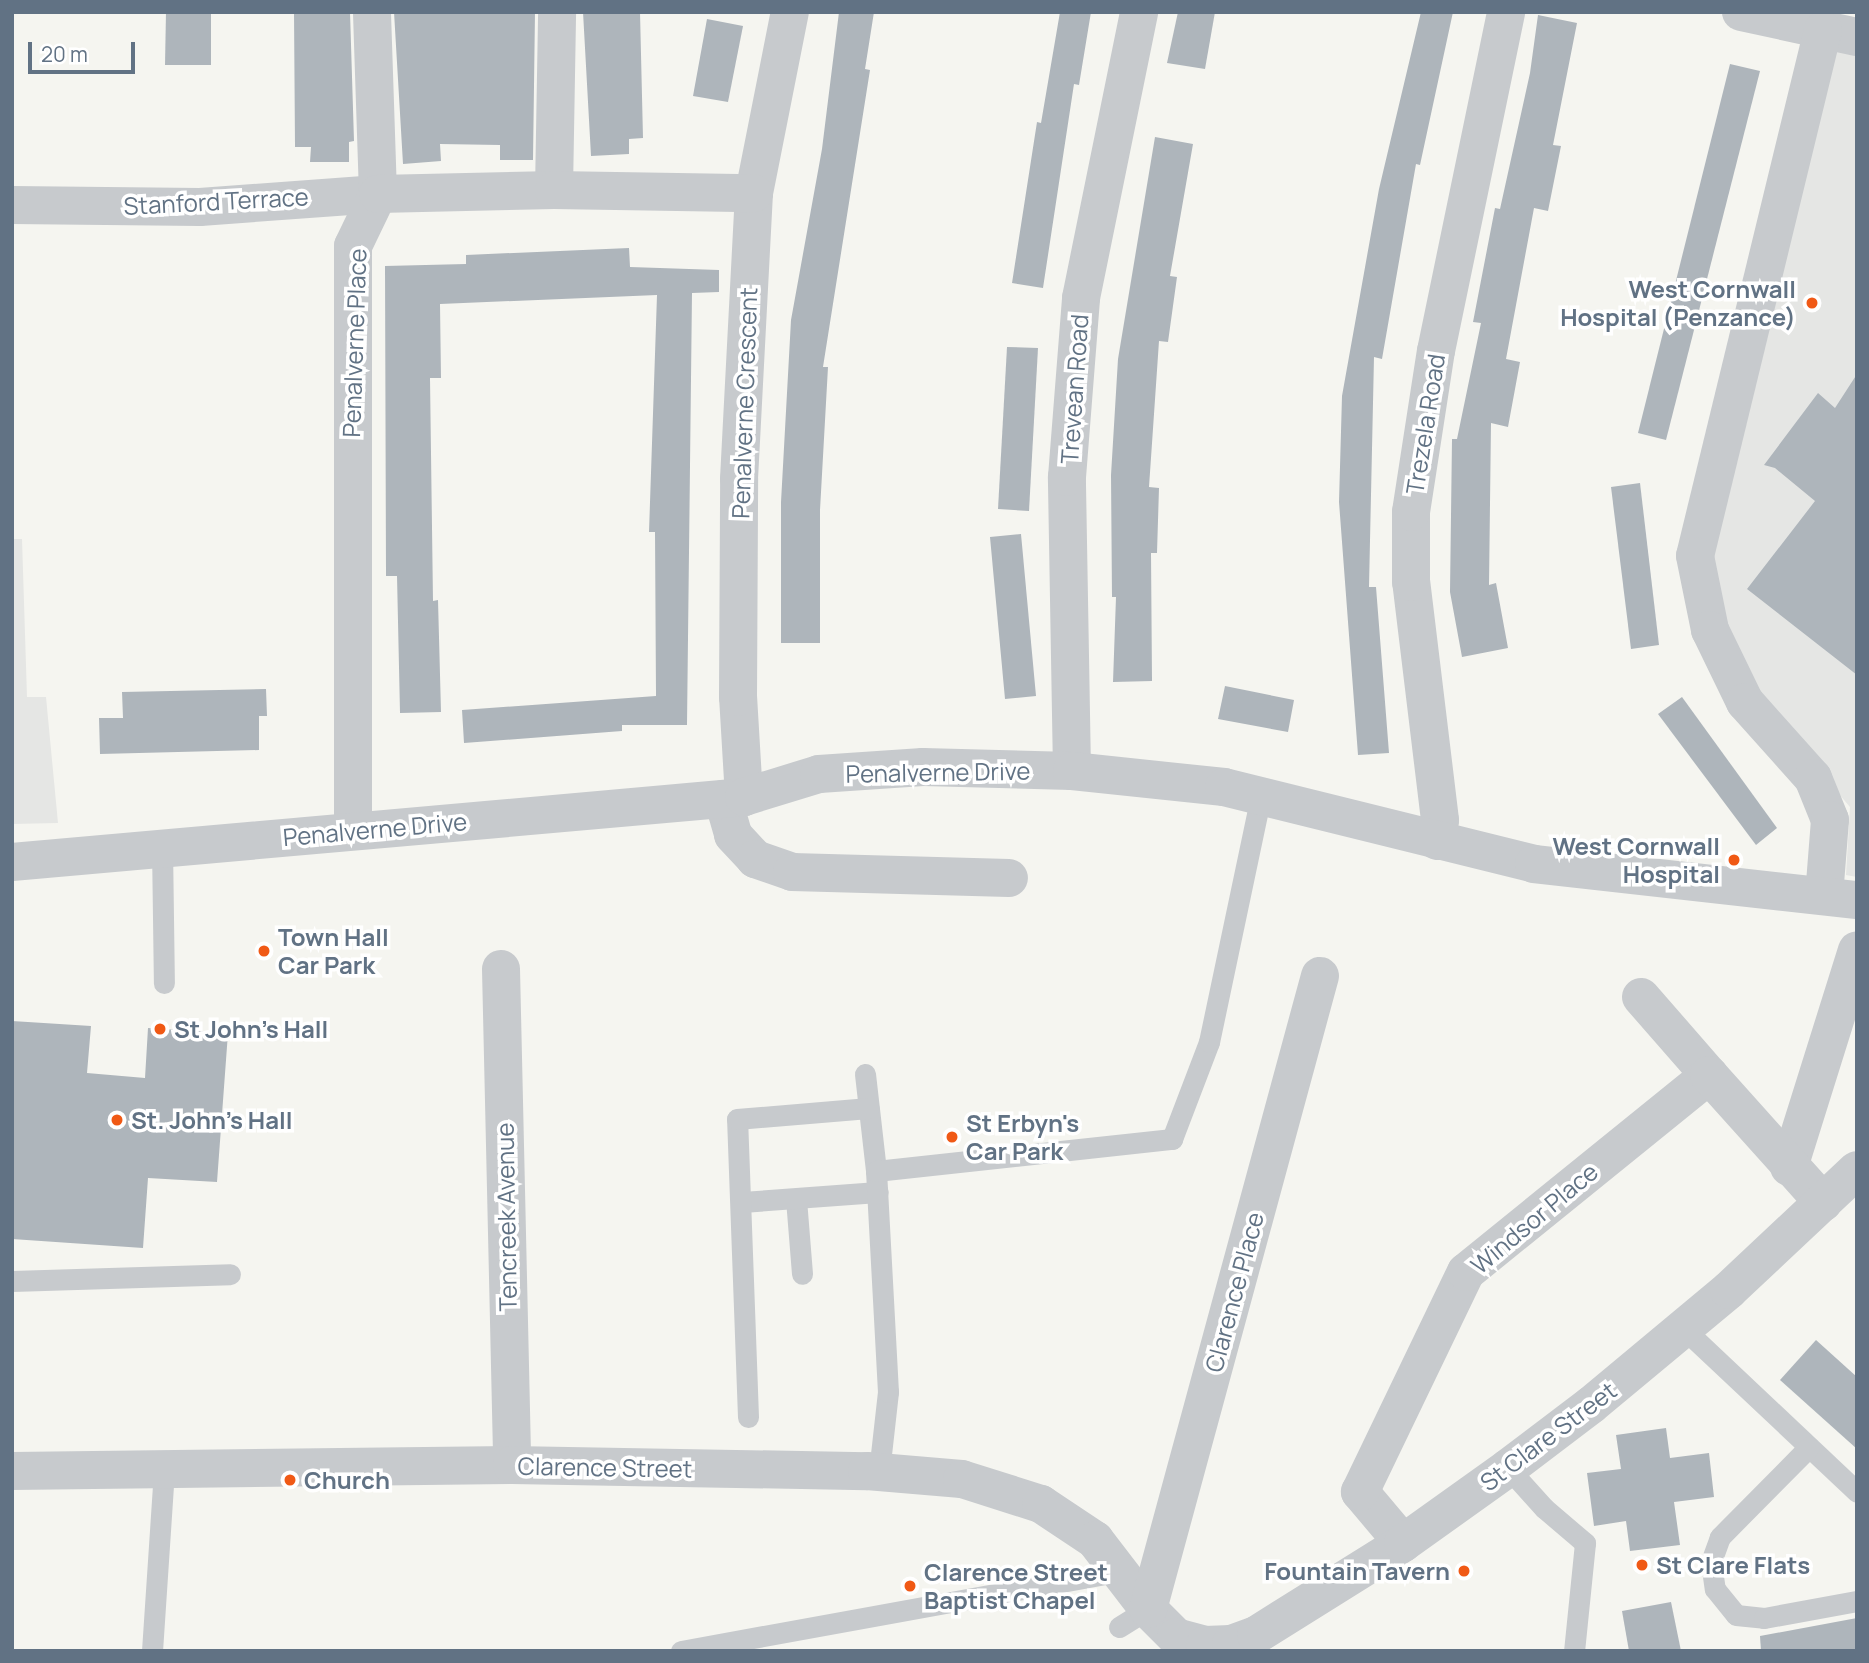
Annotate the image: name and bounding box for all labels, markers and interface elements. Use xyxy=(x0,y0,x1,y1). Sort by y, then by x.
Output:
scale bar xyxy=(32,28,138,72)
text: 20 m xyxy=(41,40,88,68)
street label: Stanford Terrace xyxy=(123,182,309,220)
street label: Penalverne Place xyxy=(336,248,372,438)
place label: West Cornwall Hospital (Penzance) xyxy=(1560,275,1796,331)
street label: Penalverne Crescent xyxy=(726,287,762,519)
marker: West Cornwall Hospital (Penzance) xyxy=(1802,293,1822,313)
street label: Trevean Road xyxy=(1054,313,1094,465)
street label: Trezela Road xyxy=(1400,352,1450,496)
street label: Penalverne Drive xyxy=(845,756,1031,788)
street label: Penalverne Drive xyxy=(282,807,468,851)
place label: West Cornwall Hospital xyxy=(1552,832,1720,888)
marker: West Cornwall Hospital xyxy=(1726,852,1742,868)
place label: Town Hall Car Park xyxy=(278,923,389,979)
marker: Town Hall Car Park xyxy=(256,943,272,959)
place label: St John's Hall xyxy=(174,1015,328,1043)
marker: St John's Hall xyxy=(152,1021,168,1037)
place label: St. John's Hall xyxy=(131,1106,292,1134)
place label: St Erbyn's Car Park xyxy=(966,1109,1079,1165)
marker: St. John's Hall xyxy=(109,1112,125,1128)
street label: Tencreek Avenue xyxy=(490,1122,522,1312)
marker: St Erbyn's Car Park xyxy=(944,1129,960,1145)
street label: Windsor Place xyxy=(1465,1157,1603,1279)
street label: Clarence Place xyxy=(1199,1209,1269,1375)
street label: St Clare Street xyxy=(1474,1375,1622,1497)
street label: Clarence Street xyxy=(517,1451,693,1483)
place label: Church xyxy=(304,1466,390,1494)
marker: Church xyxy=(282,1472,298,1488)
place label: St Clare Flats xyxy=(1656,1551,1810,1579)
place label: Fountain Tavern xyxy=(1264,1557,1450,1585)
marker: St Clare Flats xyxy=(1634,1557,1650,1573)
place label: Clarence Street Baptist Chapel xyxy=(924,1558,1108,1614)
marker: Fountain Tavern xyxy=(1456,1563,1472,1579)
marker: Clarence Street Baptist Chapel xyxy=(902,1578,918,1594)

